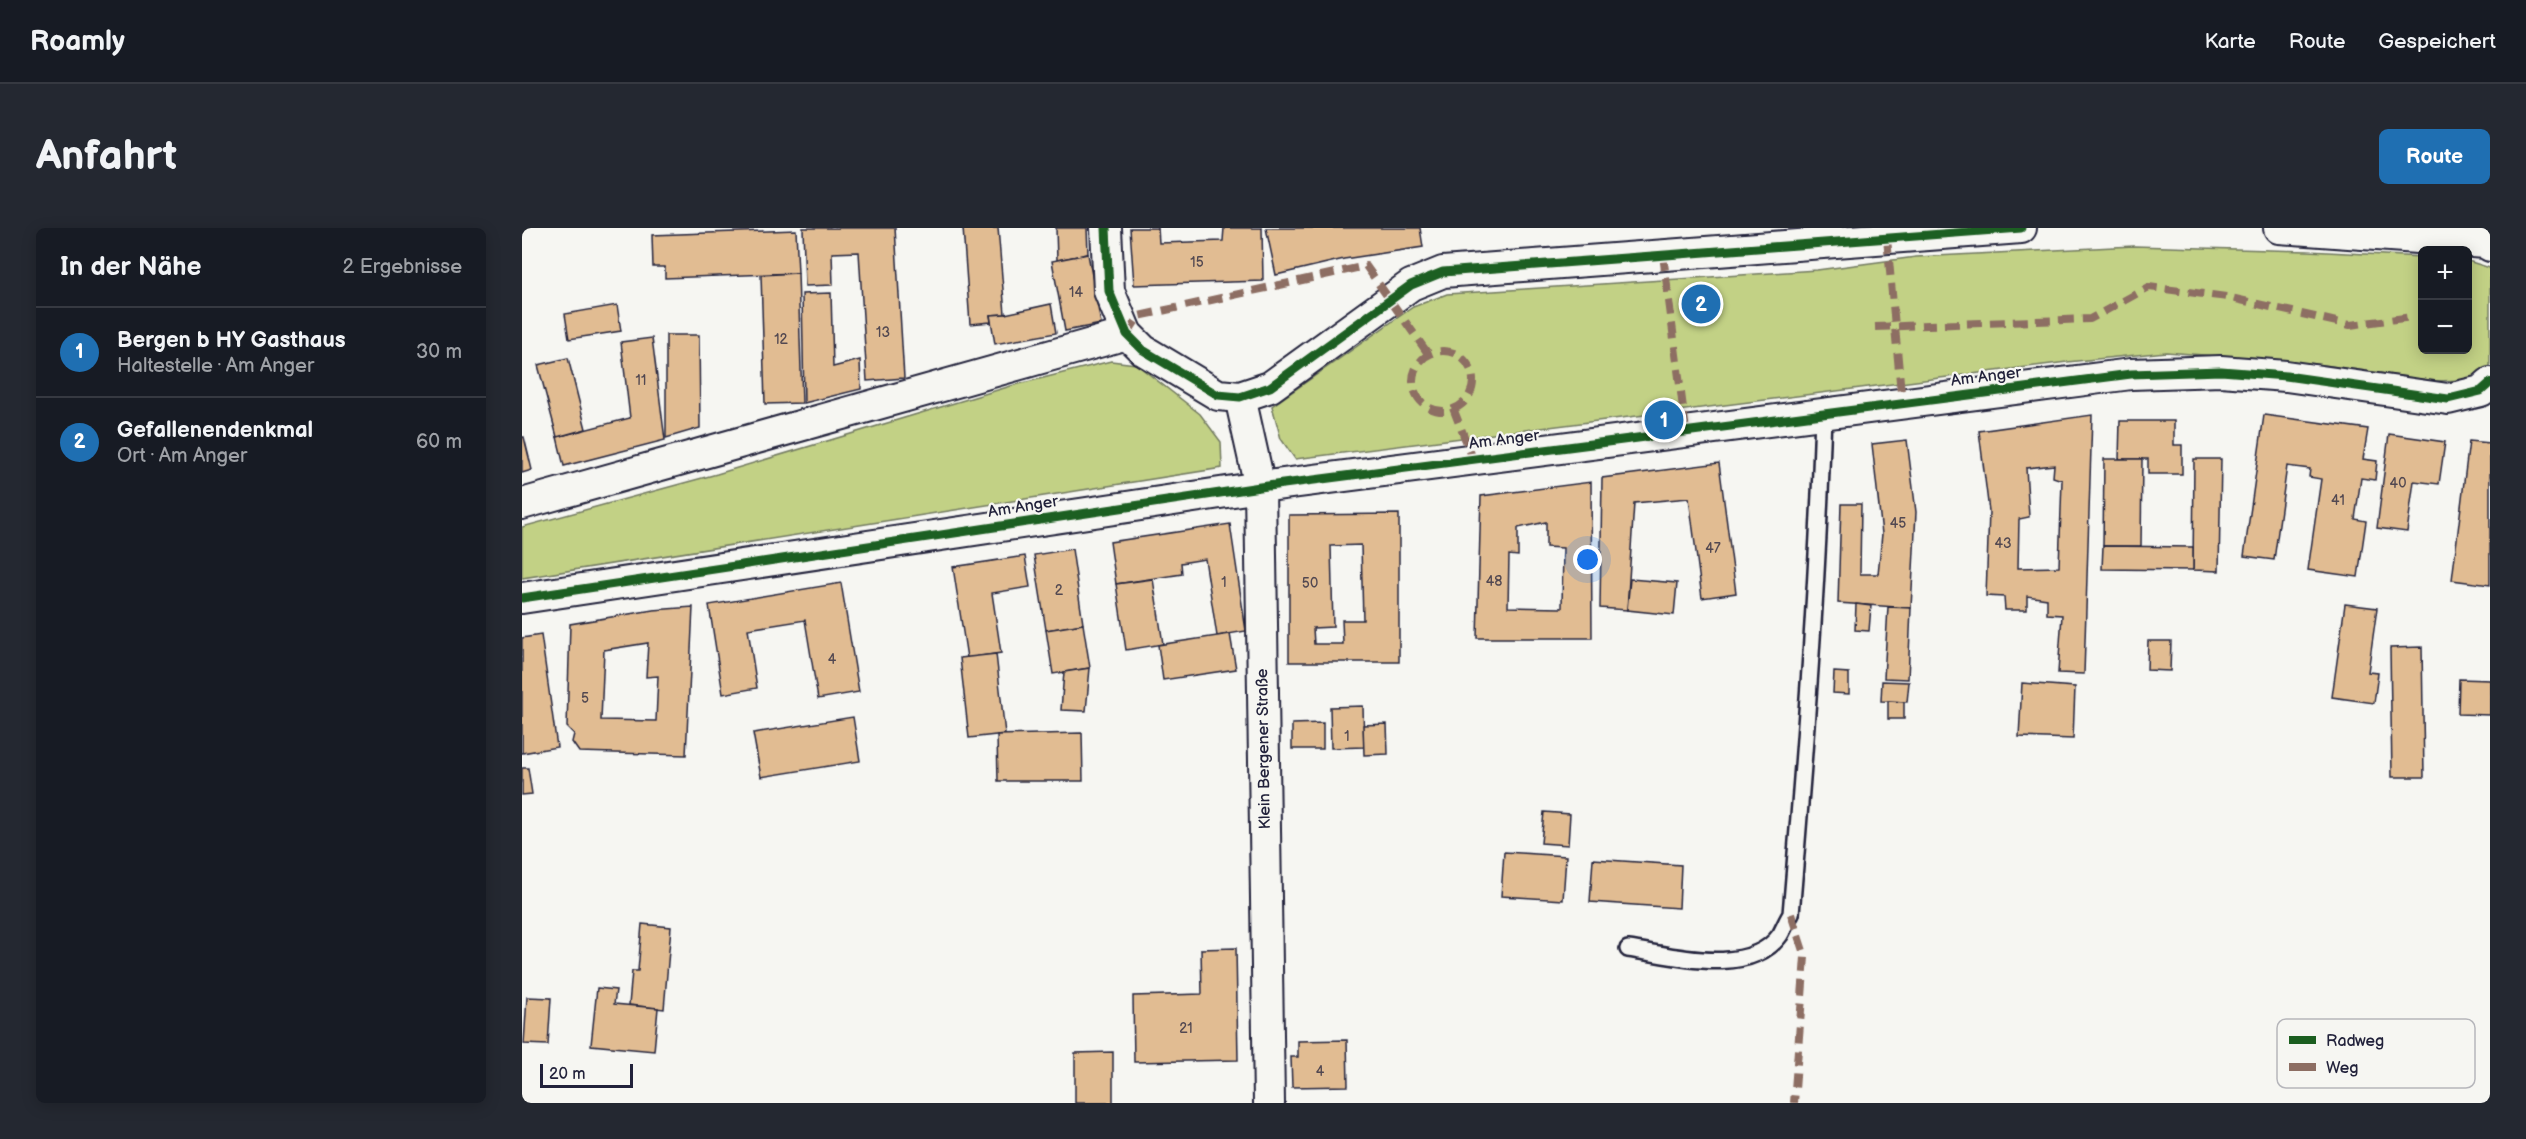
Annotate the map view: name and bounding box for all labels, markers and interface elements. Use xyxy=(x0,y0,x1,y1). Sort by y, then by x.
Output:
text: Roamly xyxy=(30,25,125,58)
text: Karte xyxy=(2204,29,2256,54)
text: Route xyxy=(2289,29,2345,54)
text: Gespeichert xyxy=(2378,29,2496,54)
button: Route xyxy=(2379,129,2490,184)
text: Anfahrt xyxy=(36,131,177,182)
map controls xyxy=(2418,246,2472,354)
button: + xyxy=(2418,246,2472,300)
text: In der Nähe xyxy=(60,252,202,283)
house number: 15 xyxy=(1190,254,1204,271)
text: 2 Ergebnisse xyxy=(342,255,462,279)
pin: 2 xyxy=(1682,282,1720,326)
house number: 14 xyxy=(1069,284,1083,301)
button: − xyxy=(2418,300,2472,354)
house number: 13 xyxy=(876,324,890,341)
text: Bergen b HY Gasthaus xyxy=(117,327,346,354)
house number: 12 xyxy=(774,331,789,348)
text: 1 xyxy=(75,340,84,364)
text: 30 m xyxy=(416,340,462,364)
text: Haltestelle · Am Anger xyxy=(117,354,314,378)
street label: Am Anger xyxy=(1950,363,2022,391)
house number: 11 xyxy=(636,372,646,389)
pin: 1 xyxy=(1644,398,1684,442)
text: Gefallenendenkmal xyxy=(117,417,313,444)
street label: Am Anger xyxy=(1468,426,1540,454)
text: 2 xyxy=(74,430,85,454)
text: 60 m xyxy=(416,430,462,454)
text: Ort · Am Anger xyxy=(117,444,247,468)
house number: 40 xyxy=(2390,475,2406,492)
street label: Am Anger xyxy=(987,492,1060,522)
house number: 41 xyxy=(2331,492,2345,509)
house number: 45 xyxy=(1890,515,1906,532)
house number: 43 xyxy=(1994,535,2012,552)
house number: 47 xyxy=(1705,540,1721,557)
your location xyxy=(1573,545,1602,574)
house number: 48 xyxy=(1486,573,1502,590)
house number: 1 xyxy=(1221,574,1227,591)
house number: 50 xyxy=(1302,575,1318,592)
house number: 2 xyxy=(1055,582,1064,599)
house number: 4 xyxy=(828,651,837,668)
street label: Klein Bergener Straße xyxy=(1253,668,1275,830)
house number: 5 xyxy=(581,690,589,707)
house number: 1 xyxy=(1344,728,1350,745)
legend xyxy=(2277,1019,2475,1088)
house number: 21 xyxy=(1179,1020,1193,1037)
text: Radweg xyxy=(2326,1032,2384,1051)
text: Weg xyxy=(2326,1059,2358,1078)
scale bar xyxy=(540,1061,633,1088)
house number: 4 xyxy=(1316,1063,1325,1080)
text: 20 m xyxy=(549,1065,585,1084)

